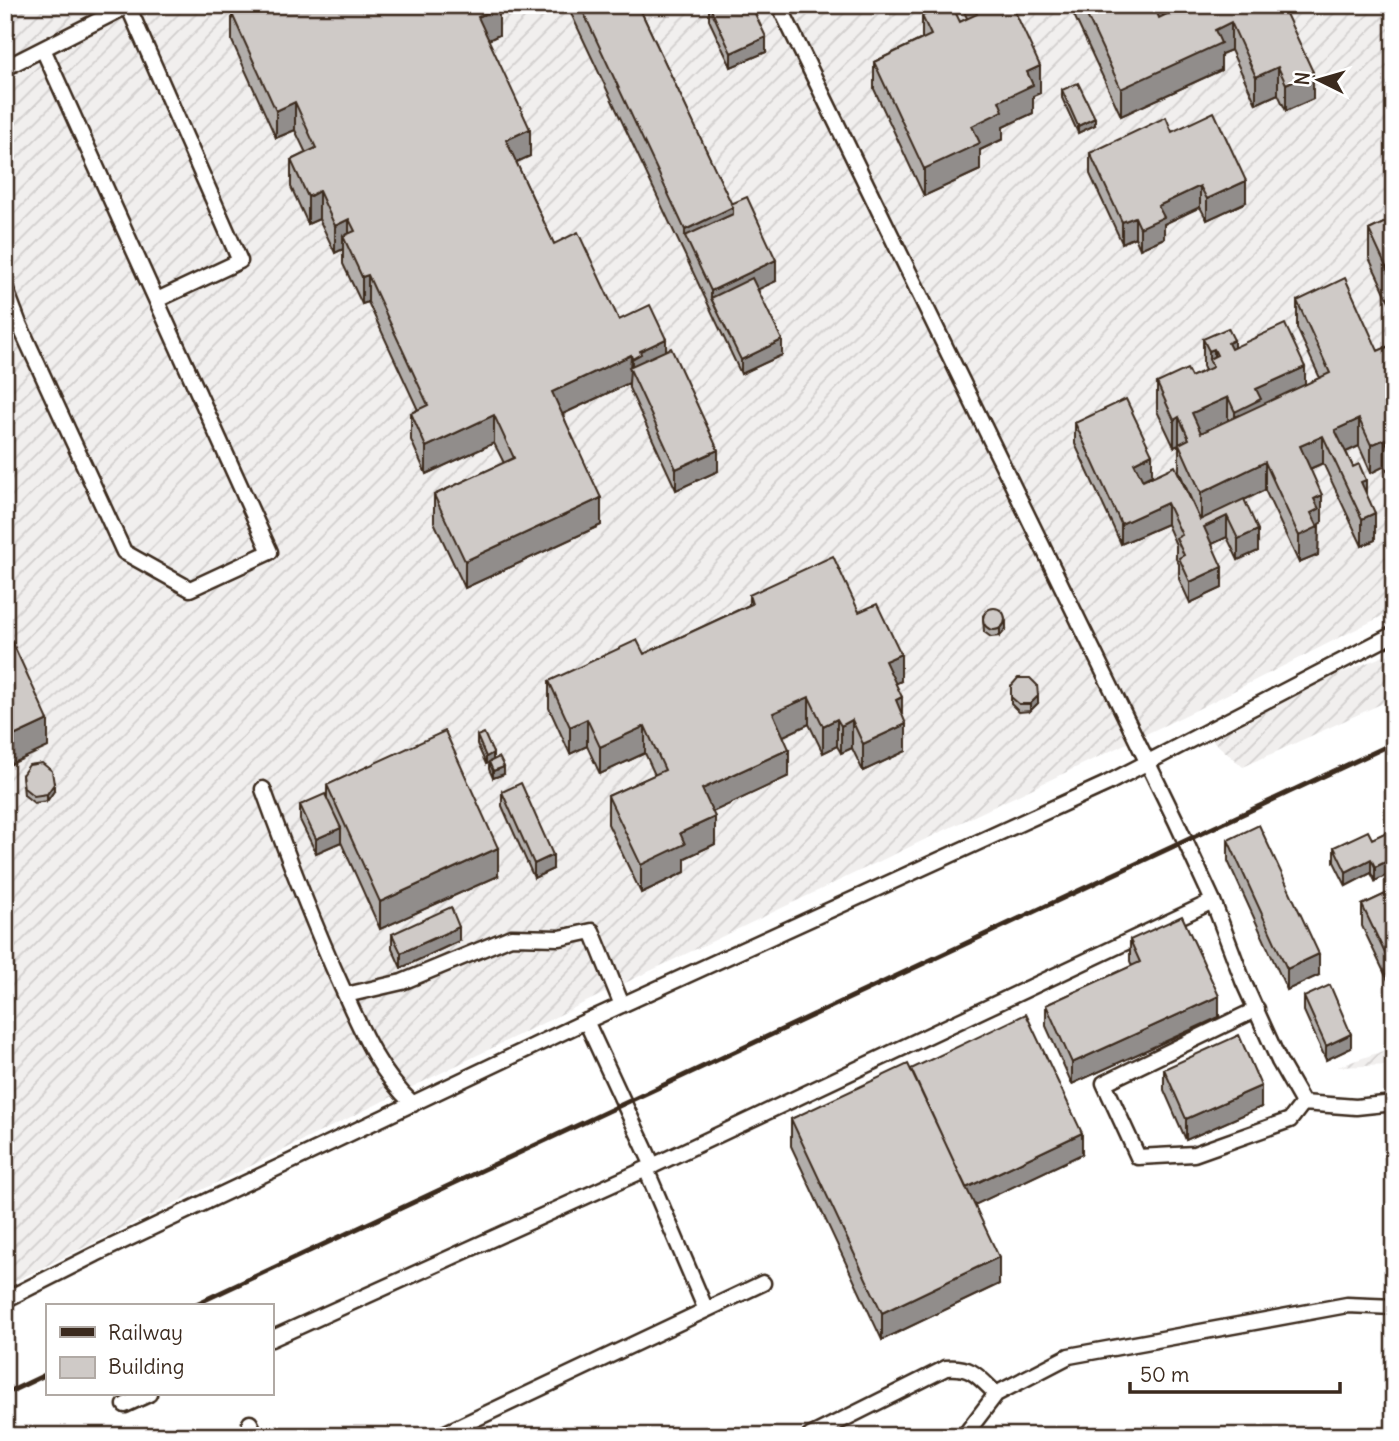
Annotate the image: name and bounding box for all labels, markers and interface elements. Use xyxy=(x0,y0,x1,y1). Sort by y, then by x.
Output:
north arrow xyxy=(1284,46,1354,116)
text: N xyxy=(1290,71,1315,86)
legend xyxy=(46,1304,273,1396)
text: Railway xyxy=(108,1319,183,1346)
scale bar xyxy=(1130,1350,1340,1394)
text: Building xyxy=(108,1353,184,1380)
text: 50 m xyxy=(1140,1361,1189,1388)

